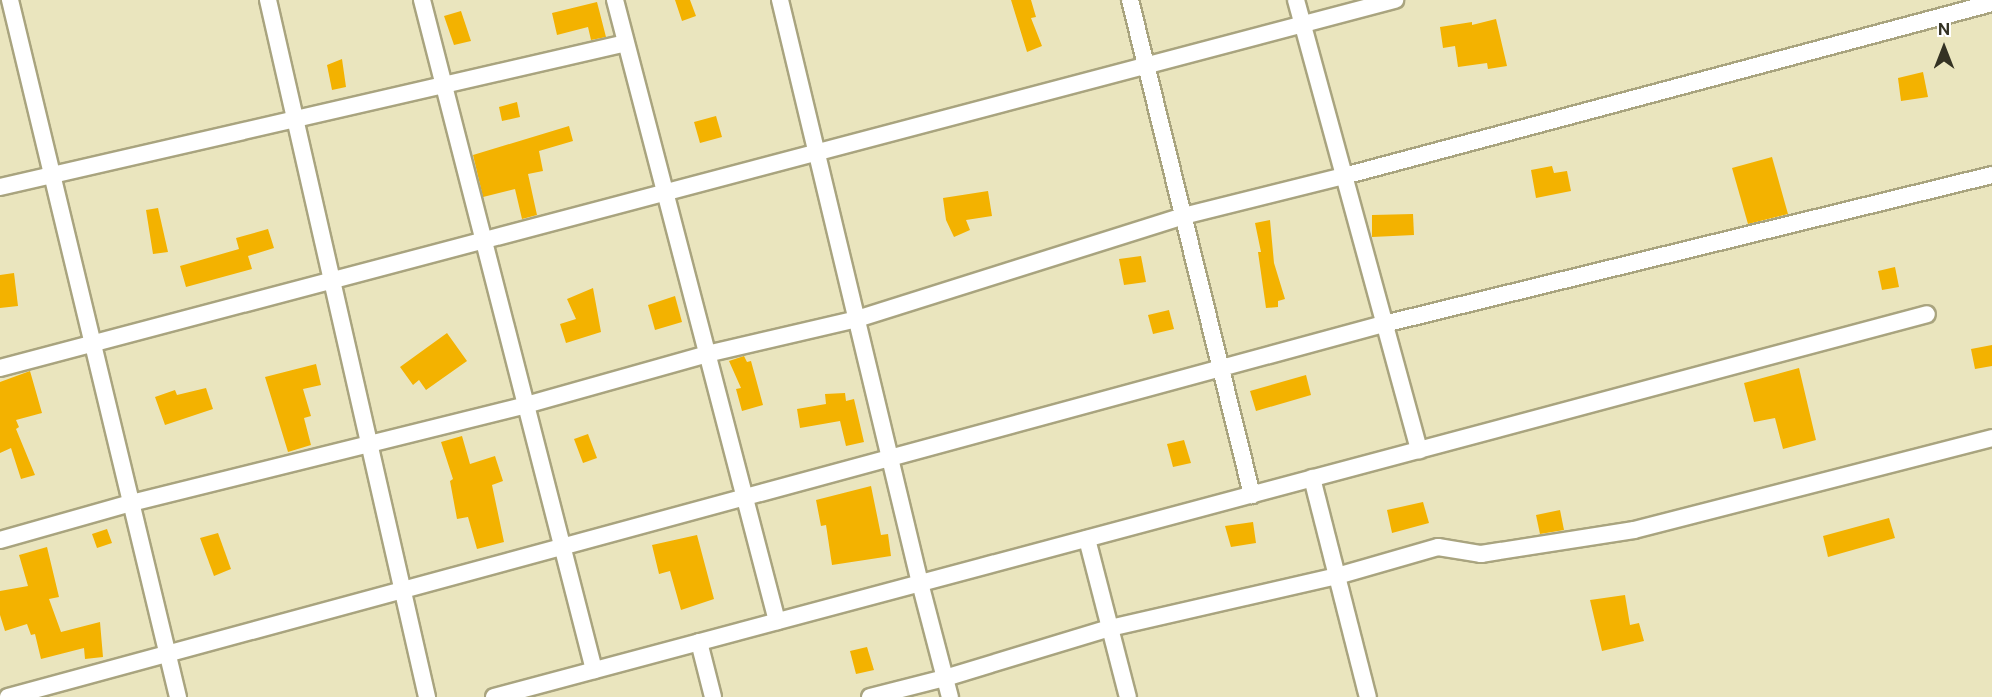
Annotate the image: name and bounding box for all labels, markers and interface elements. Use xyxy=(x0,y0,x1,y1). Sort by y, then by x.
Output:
north arrow xyxy=(1914,18,1974,78)
text: N xyxy=(1938,20,1950,39)

